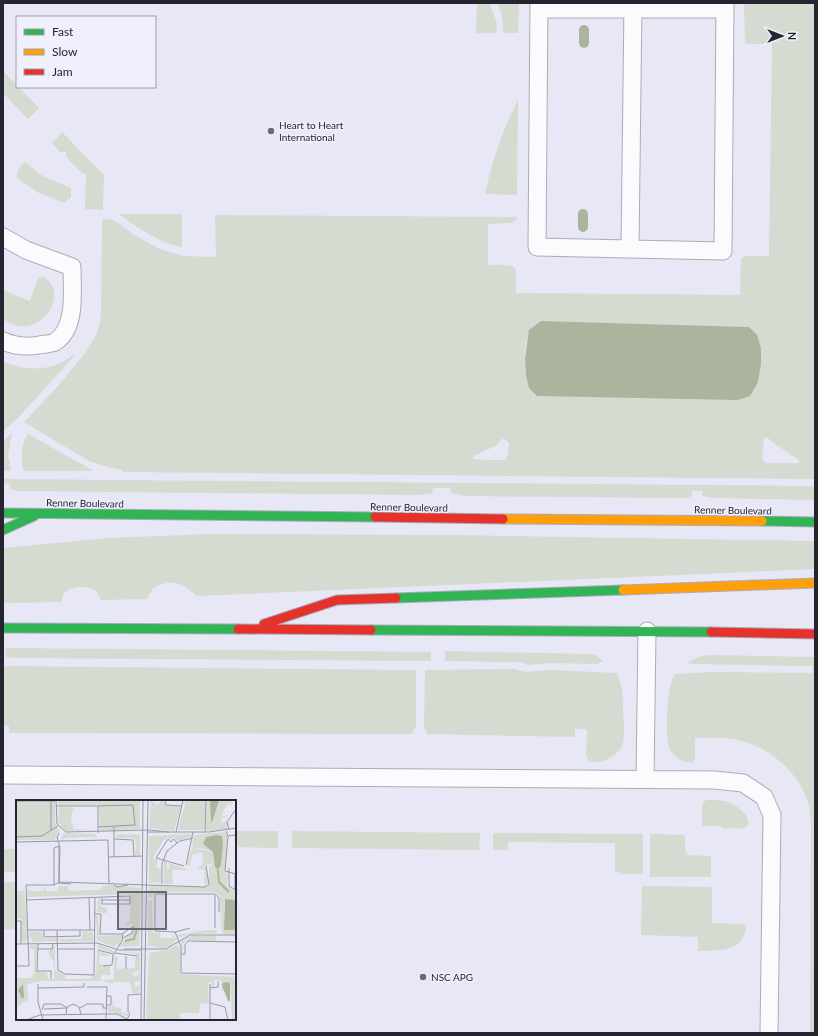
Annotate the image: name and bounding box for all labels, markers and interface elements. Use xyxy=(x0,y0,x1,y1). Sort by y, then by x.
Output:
legend xyxy=(16,16,156,88)
north arrow xyxy=(762,16,802,56)
text: Fast xyxy=(52,24,74,39)
text: N xyxy=(786,32,799,40)
text: Slow xyxy=(52,44,78,59)
text: Jam xyxy=(52,64,73,79)
place label: Heart to Heart International xyxy=(279,119,344,143)
marker: Heart to Heart International xyxy=(266,126,276,136)
street label: Renner Boulevard xyxy=(46,496,124,510)
street label: Renner Boulevard xyxy=(370,500,448,514)
street label: Renner Boulevard xyxy=(694,503,772,517)
inset map xyxy=(16,800,236,1020)
place label: NSC APG xyxy=(431,971,473,983)
marker: NSC APG xyxy=(418,972,428,982)

